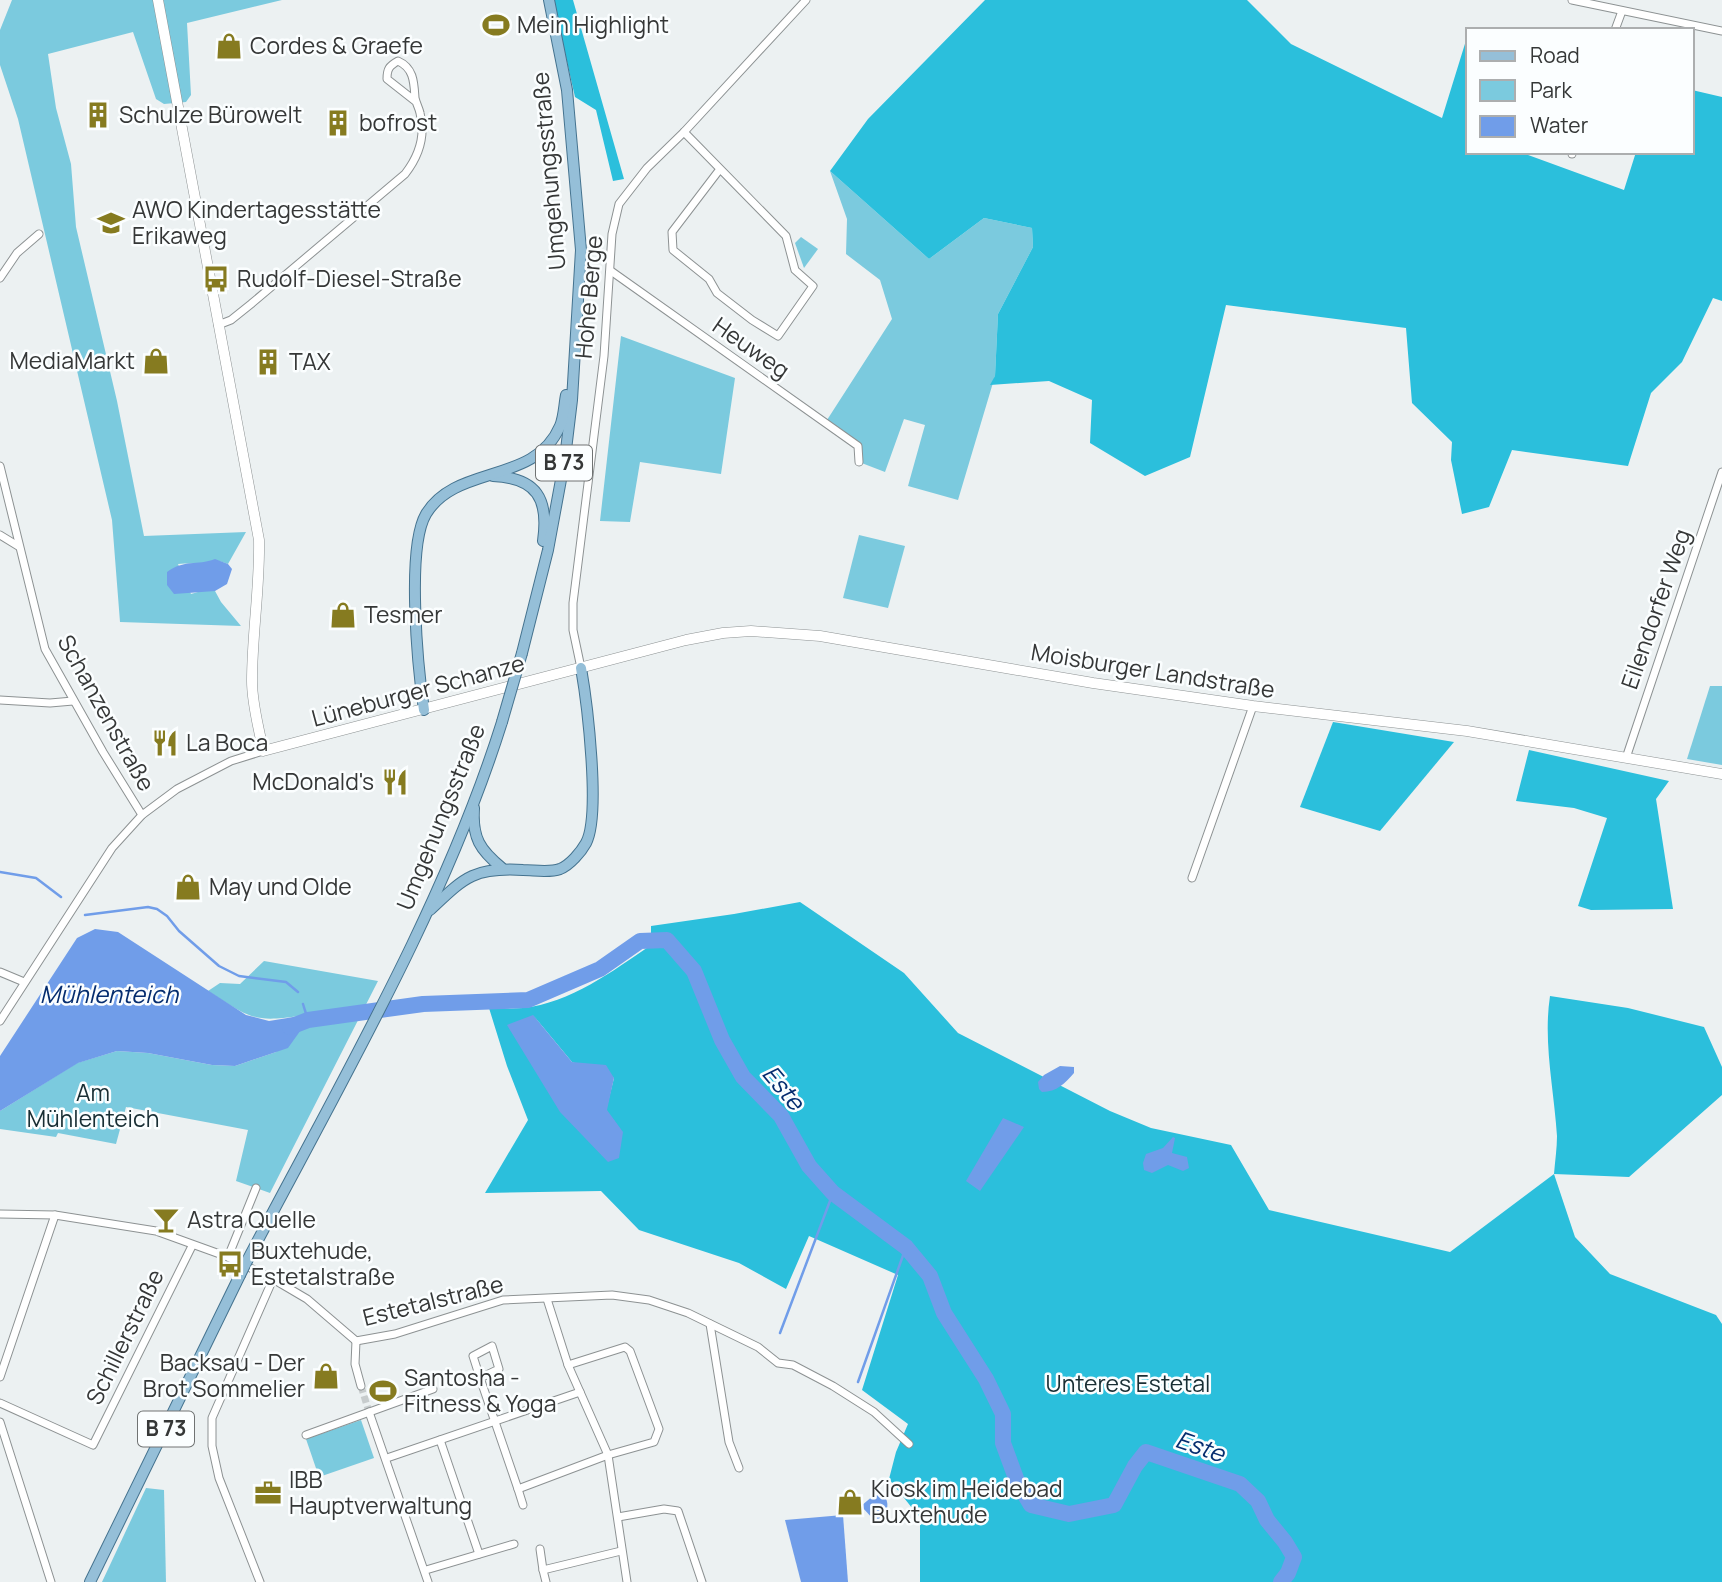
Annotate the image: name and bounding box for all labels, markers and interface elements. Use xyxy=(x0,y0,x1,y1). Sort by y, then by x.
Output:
place label: Mein Highlight xyxy=(517,8,669,40)
sports icon: Mein Highlight xyxy=(481,10,511,40)
legend xyxy=(1466,28,1694,154)
place label: Cordes & Graefe xyxy=(250,29,423,61)
shop icon: Cordes & Graefe xyxy=(214,31,244,61)
text: Road xyxy=(1530,41,1580,69)
street label: Umgehungsstraße xyxy=(523,71,573,271)
text: Park xyxy=(1530,76,1572,104)
place label: Schulze Bürowelt xyxy=(119,98,302,130)
building icon: Schulze Bürowelt xyxy=(83,100,113,130)
place label: bofrost xyxy=(359,106,437,138)
building icon: bofrost xyxy=(323,108,353,138)
text: Water xyxy=(1530,111,1589,139)
place label: AWO Kindertagesstätte Erikaweg xyxy=(132,193,381,251)
school or university icon: AWO Kindertagesstätte Erikaweg xyxy=(96,208,126,238)
street label: Hohe Berge xyxy=(567,234,609,360)
place label: Rudolf-Diesel-Straße xyxy=(237,262,462,294)
bus stop icon: Rudolf-Diesel-Straße xyxy=(201,264,231,294)
street label: Heuweg xyxy=(707,309,796,385)
place label: MediaMarkt xyxy=(9,344,135,376)
place label: TAX xyxy=(289,345,331,377)
shop icon: MediaMarkt xyxy=(141,346,171,376)
building icon: TAX xyxy=(253,347,283,377)
road number: B 73 xyxy=(536,446,592,480)
street label: Eilendorfer Weg xyxy=(1613,524,1697,693)
place label: Tesmer xyxy=(364,598,443,630)
shop icon: Tesmer xyxy=(328,600,358,630)
street label: Schanzenstraße xyxy=(51,629,163,796)
street label: Moisburger Landstraße xyxy=(1029,635,1277,705)
street label: Lüneburger Schanze xyxy=(308,646,528,734)
street label: Umgehungsstraße xyxy=(388,719,492,915)
place label: La Boca xyxy=(186,726,268,758)
restaurant icon: La Boca xyxy=(150,728,180,758)
place label: McDonald's xyxy=(252,765,374,797)
restaurant icon: McDonald's xyxy=(380,767,410,797)
place label: May und Olde xyxy=(209,870,352,902)
shop icon: May und Olde xyxy=(173,872,203,902)
water label: Mühlenteich xyxy=(40,977,179,1010)
water label: Este xyxy=(756,1057,814,1118)
park label: Am Mühlenteich xyxy=(27,1076,159,1134)
place label: Astra Quelle xyxy=(187,1203,316,1235)
bar icon: Astra Quelle xyxy=(151,1205,181,1235)
place label: Buxtehude, Estetalstraße xyxy=(251,1234,395,1292)
bus stop icon: Buxtehude, Estetalstraße xyxy=(215,1249,245,1279)
street label: Schillerstraße xyxy=(77,1263,171,1410)
street label: Estetalstraße xyxy=(359,1267,506,1333)
place label: Backsau - Der Brot Sommelier xyxy=(143,1346,305,1404)
shop icon: Backsau - Der Brot Sommelier xyxy=(311,1361,341,1391)
place label: Santosha - Fitness & Yoga xyxy=(404,1361,556,1419)
park label: Unteres Estetal xyxy=(1046,1367,1210,1399)
sports icon: Santosha - Fitness & Yoga xyxy=(368,1376,398,1406)
road number: B 73 xyxy=(138,1412,194,1446)
water label: Este xyxy=(1172,1422,1231,1470)
place label: IBB Hauptverwaltung xyxy=(289,1463,472,1521)
place label: Kiosk im Heidebad Buxtehude xyxy=(871,1472,1063,1530)
office icon: IBB Hauptverwaltung xyxy=(253,1478,283,1508)
shop icon: Kiosk im Heidebad Buxtehude xyxy=(835,1487,865,1517)

